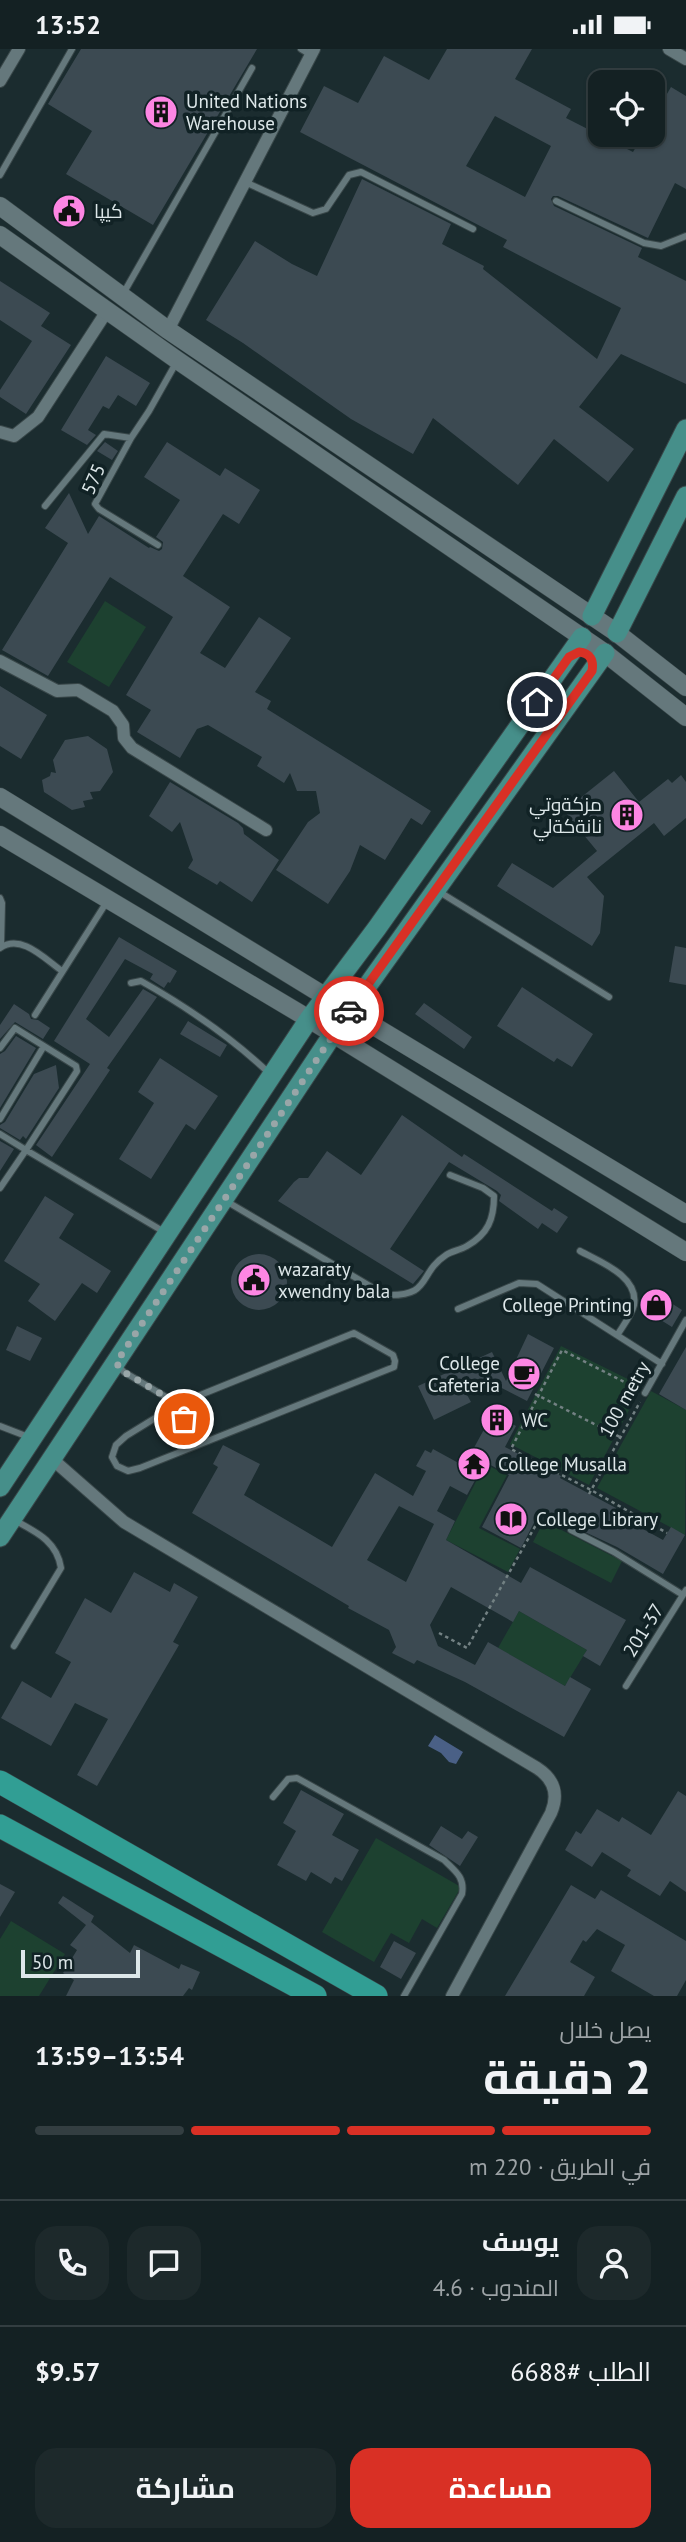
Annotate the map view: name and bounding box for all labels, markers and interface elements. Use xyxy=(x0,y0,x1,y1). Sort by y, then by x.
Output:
text: 13:52 xyxy=(35,8,101,41)
map controls xyxy=(588,70,665,147)
button: locate xyxy=(588,70,665,147)
place label: United Nations Warehouse xyxy=(186,89,307,135)
building icon: United Nations Warehouse xyxy=(142,93,180,131)
public building icon: كيپا xyxy=(50,192,88,230)
place label: كيپا xyxy=(94,199,123,223)
street label: 575 xyxy=(76,460,110,498)
pin xyxy=(507,672,567,732)
icon: home xyxy=(518,683,556,721)
place label: مزكةوتي نانةكةلي xyxy=(529,792,602,841)
building icon: مزكةوتي نانةكةلي xyxy=(608,796,646,834)
courier xyxy=(314,976,384,1046)
icon: car xyxy=(330,992,368,1030)
place label: wazaraty xwendny bala xyxy=(278,1257,390,1303)
public building icon: wazaraty xwendny bala xyxy=(235,1261,273,1299)
shop icon: College Printing xyxy=(637,1286,675,1324)
place label: College Printing xyxy=(502,1293,632,1317)
place label: College Cafeteria xyxy=(428,1351,500,1397)
cafe icon: College Cafeteria xyxy=(505,1355,543,1393)
street label: 100 metry xyxy=(593,1357,655,1441)
pin xyxy=(154,1389,214,1449)
icon: bag xyxy=(165,1400,203,1438)
building icon: WC xyxy=(478,1401,516,1439)
place label: WC xyxy=(522,1408,548,1432)
temple icon: College Musalla xyxy=(455,1445,493,1483)
place label: College Musalla xyxy=(498,1452,627,1476)
library icon: College Library xyxy=(492,1500,530,1538)
place label: College Library xyxy=(536,1507,658,1531)
street label: 201-37 xyxy=(617,1599,669,1661)
scale bar xyxy=(21,1947,140,1979)
text: 50 m xyxy=(32,1950,73,1974)
text: يصل خلال xyxy=(560,2015,651,2044)
text: 13:54–13:59 xyxy=(35,2039,184,2072)
text: 2 دقيقة xyxy=(483,2047,651,2107)
text: في الطريق · 220 m xyxy=(469,2152,651,2181)
text: يوسف xyxy=(482,2225,559,2258)
button: phone xyxy=(35,2226,109,2300)
button: chat xyxy=(127,2226,201,2300)
button: person xyxy=(577,2226,651,2300)
text: المندوب · 4.6 xyxy=(433,2273,559,2302)
text: $9.57 xyxy=(35,2355,100,2388)
text: الطلب #6688 xyxy=(510,2355,651,2388)
button: مشاركة xyxy=(35,2448,336,2528)
button: مساعدة xyxy=(350,2448,651,2528)

